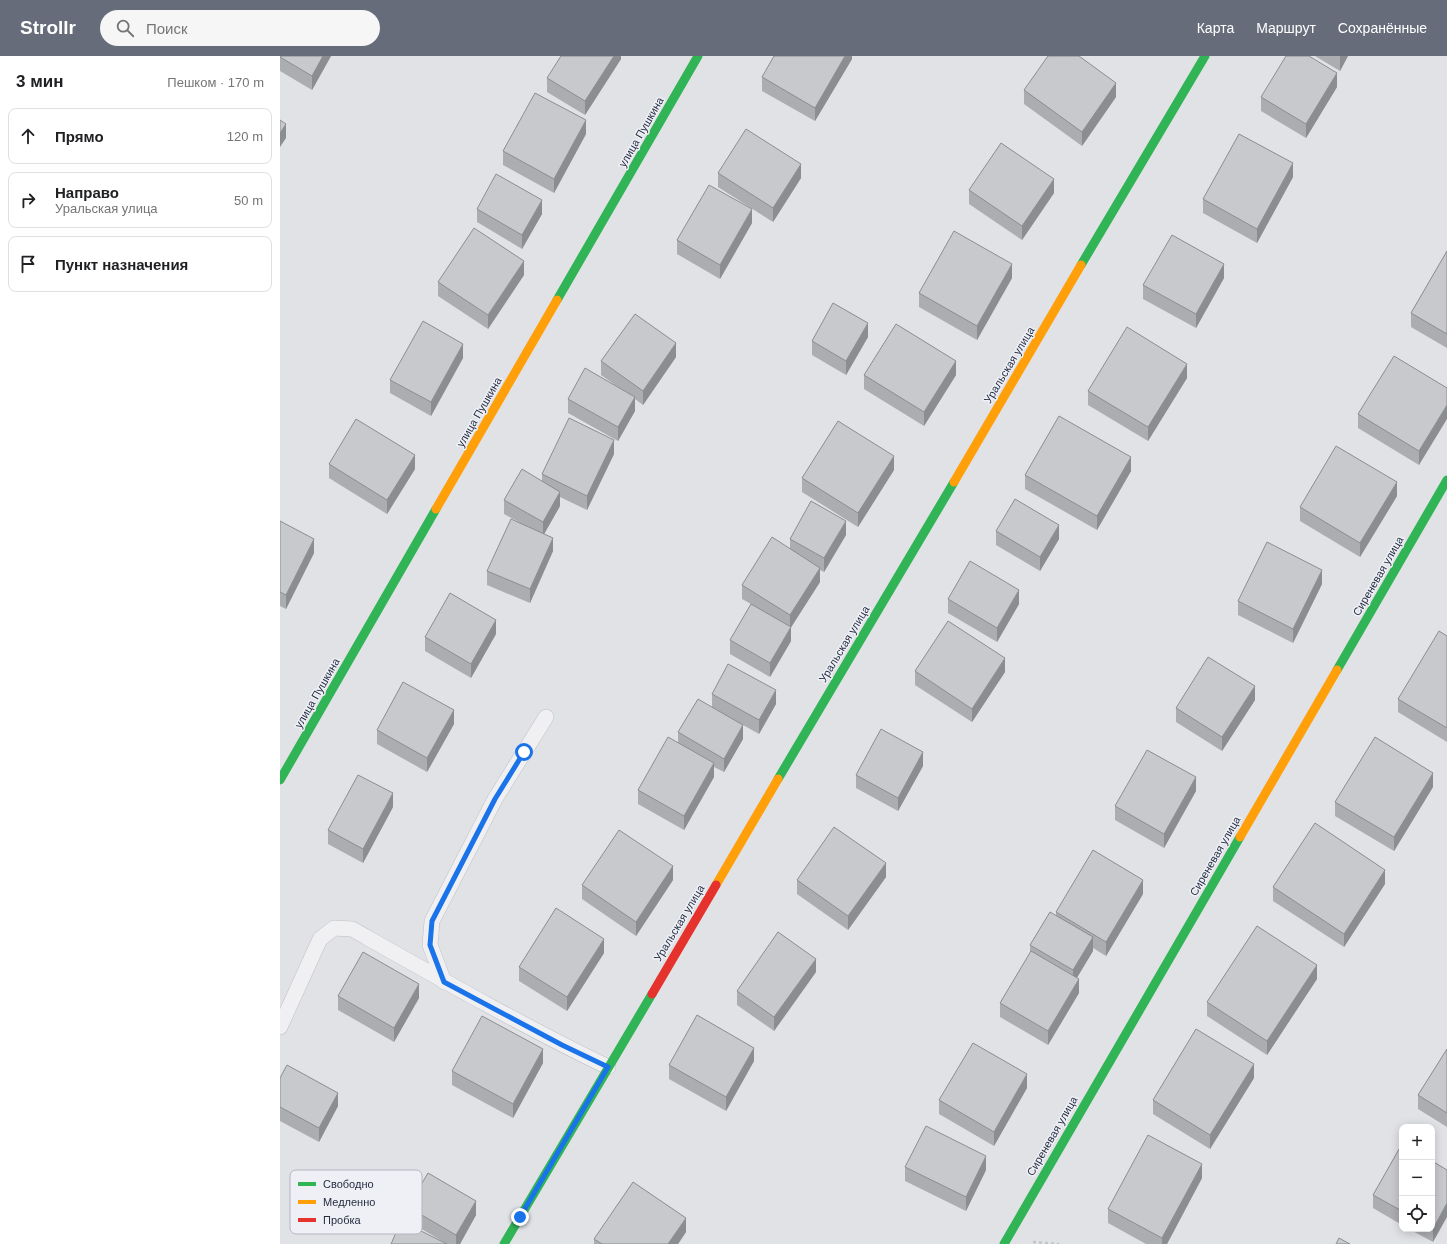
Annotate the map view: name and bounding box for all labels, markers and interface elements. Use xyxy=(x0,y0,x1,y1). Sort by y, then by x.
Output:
search box xyxy=(100,10,380,46)
text: Strollr xyxy=(20,17,76,38)
icon: search xyxy=(114,17,136,39)
text: Поиск xyxy=(146,20,188,37)
text: Карта xyxy=(1197,20,1234,36)
text: Маршрут xyxy=(1256,20,1316,36)
text: Сохранённые xyxy=(1338,20,1427,36)
text: 3 мин xyxy=(16,72,63,91)
text: Пешком · 170 m xyxy=(167,75,264,90)
street label: улица Пушкина xyxy=(616,94,666,169)
icon: ahead xyxy=(17,125,39,147)
text: Прямо xyxy=(55,128,104,145)
text: 120 m xyxy=(227,129,263,144)
text: Направо xyxy=(55,184,119,201)
icon: right xyxy=(17,189,39,211)
text: 50 m xyxy=(234,193,263,208)
text: Уральская улица xyxy=(55,201,158,216)
icon: arrive xyxy=(17,253,39,275)
text: Пункт назначения xyxy=(55,256,188,273)
street label: Уральская улица xyxy=(982,324,1037,405)
street label: улица Пушкина xyxy=(454,374,504,449)
street label: Сиреневая улица xyxy=(1350,533,1406,618)
street label: Уральская улица xyxy=(817,603,872,684)
street label: улица Пушкина xyxy=(292,655,342,730)
route start xyxy=(515,743,533,761)
street label: Сиреневая улица xyxy=(1187,813,1243,898)
street label: Уральская улица xyxy=(652,882,707,963)
street label: Сиреневая улица xyxy=(1024,1093,1080,1178)
map controls xyxy=(1399,1124,1435,1232)
button: + xyxy=(1399,1124,1435,1160)
button: − xyxy=(1399,1160,1435,1196)
legend xyxy=(290,1170,422,1234)
text: Свободно xyxy=(323,1178,374,1190)
text: Медленно xyxy=(323,1196,375,1208)
button: locate xyxy=(1399,1196,1435,1232)
route end xyxy=(511,1208,529,1226)
text: Пробка xyxy=(323,1214,361,1226)

